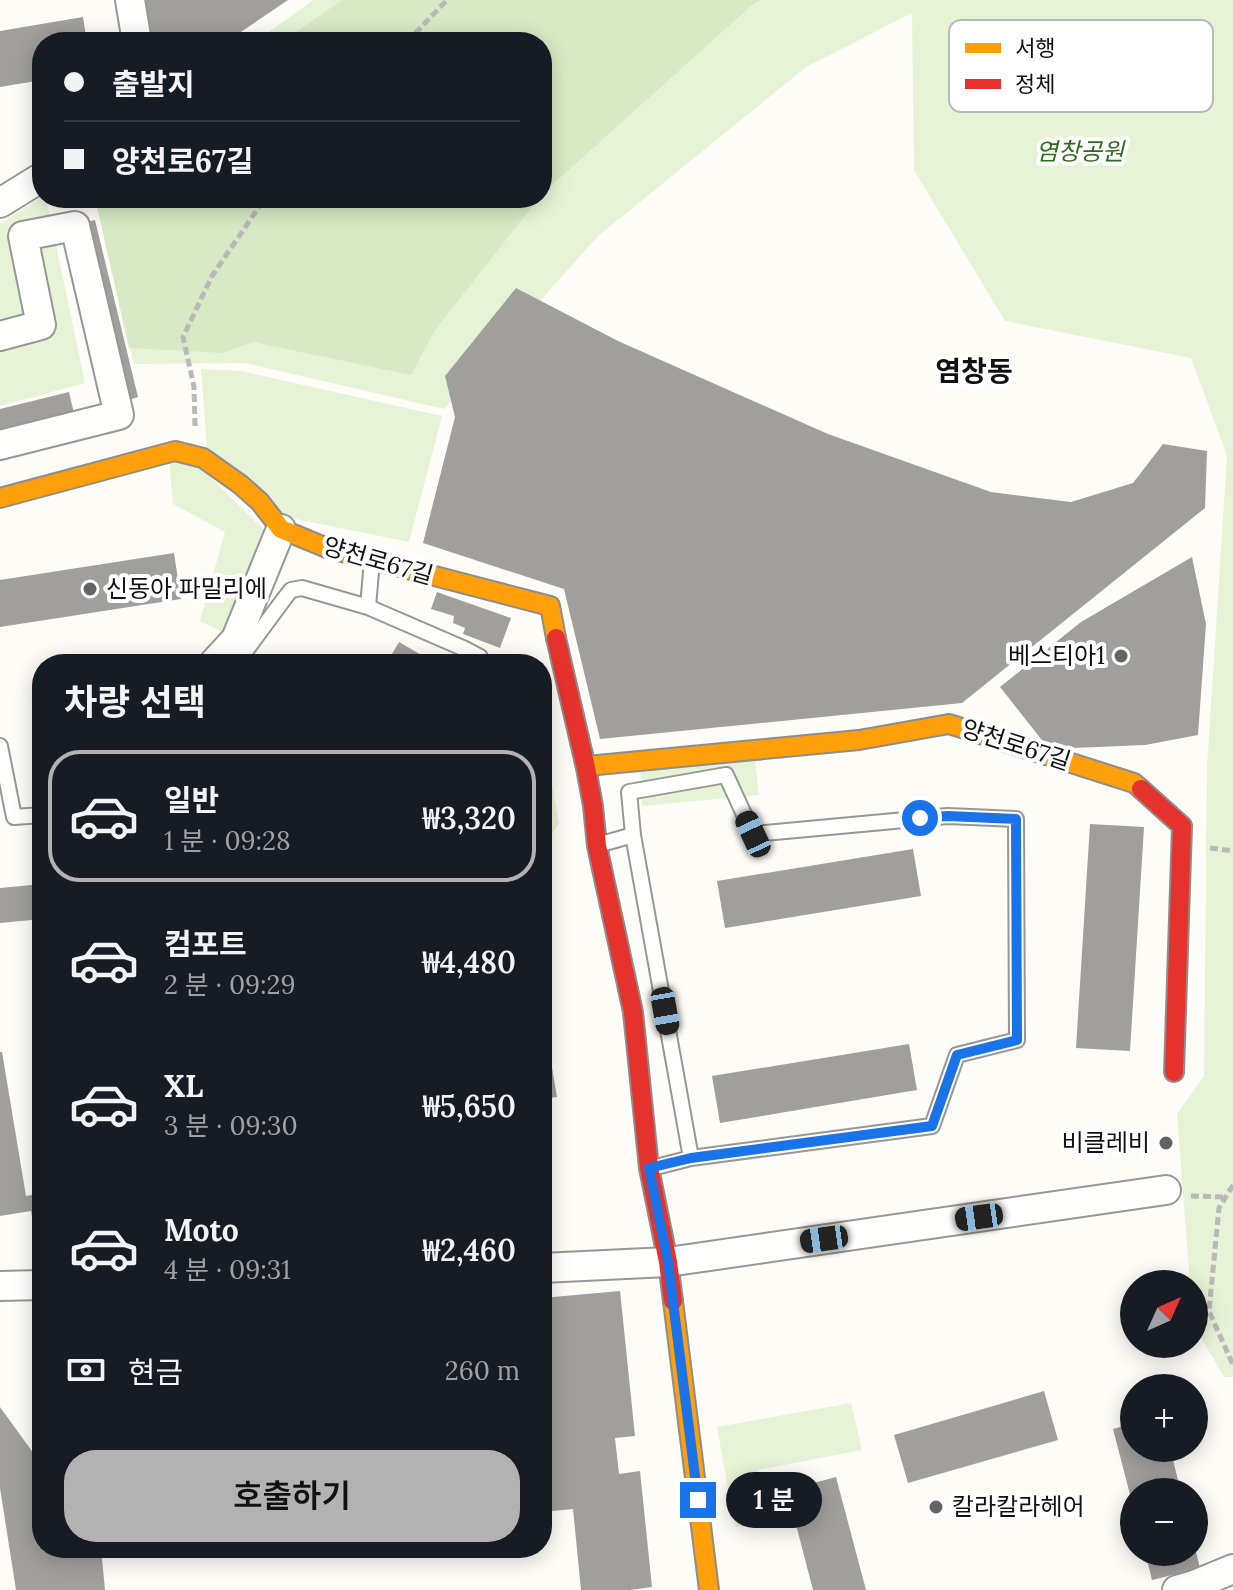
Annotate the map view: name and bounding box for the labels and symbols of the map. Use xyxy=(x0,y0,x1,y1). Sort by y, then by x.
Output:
legend xyxy=(949,20,1213,112)
text: 서행 xyxy=(1015,34,1055,62)
text: 정체 xyxy=(1015,70,1055,98)
park label: 염창공원 xyxy=(1036,136,1126,167)
district label: 염창동 xyxy=(935,353,1013,389)
street label: 양천로67길 xyxy=(320,530,437,591)
place label: 신동아 파밀리에 xyxy=(106,573,267,604)
marker: 신동아 파밀리에 xyxy=(81,580,99,598)
place label: 베스티아1 xyxy=(1008,640,1105,671)
marker: 베스티아1 xyxy=(1112,647,1130,665)
street label: 양천로67길 xyxy=(958,712,1075,777)
route start xyxy=(902,800,938,836)
car xyxy=(732,807,774,861)
car xyxy=(649,985,681,1037)
place label: 비클레비 xyxy=(1062,1127,1150,1158)
marker: 비클레비 xyxy=(1157,1134,1175,1152)
car xyxy=(954,1202,1004,1232)
car xyxy=(799,1224,849,1254)
north arrow xyxy=(1120,1270,1208,1358)
callout: 1 분 xyxy=(726,1472,822,1528)
route end xyxy=(680,1482,716,1518)
place label: 칼라칼라헤어 xyxy=(952,1491,1084,1522)
marker: 칼라칼라헤어 xyxy=(927,1498,945,1516)

